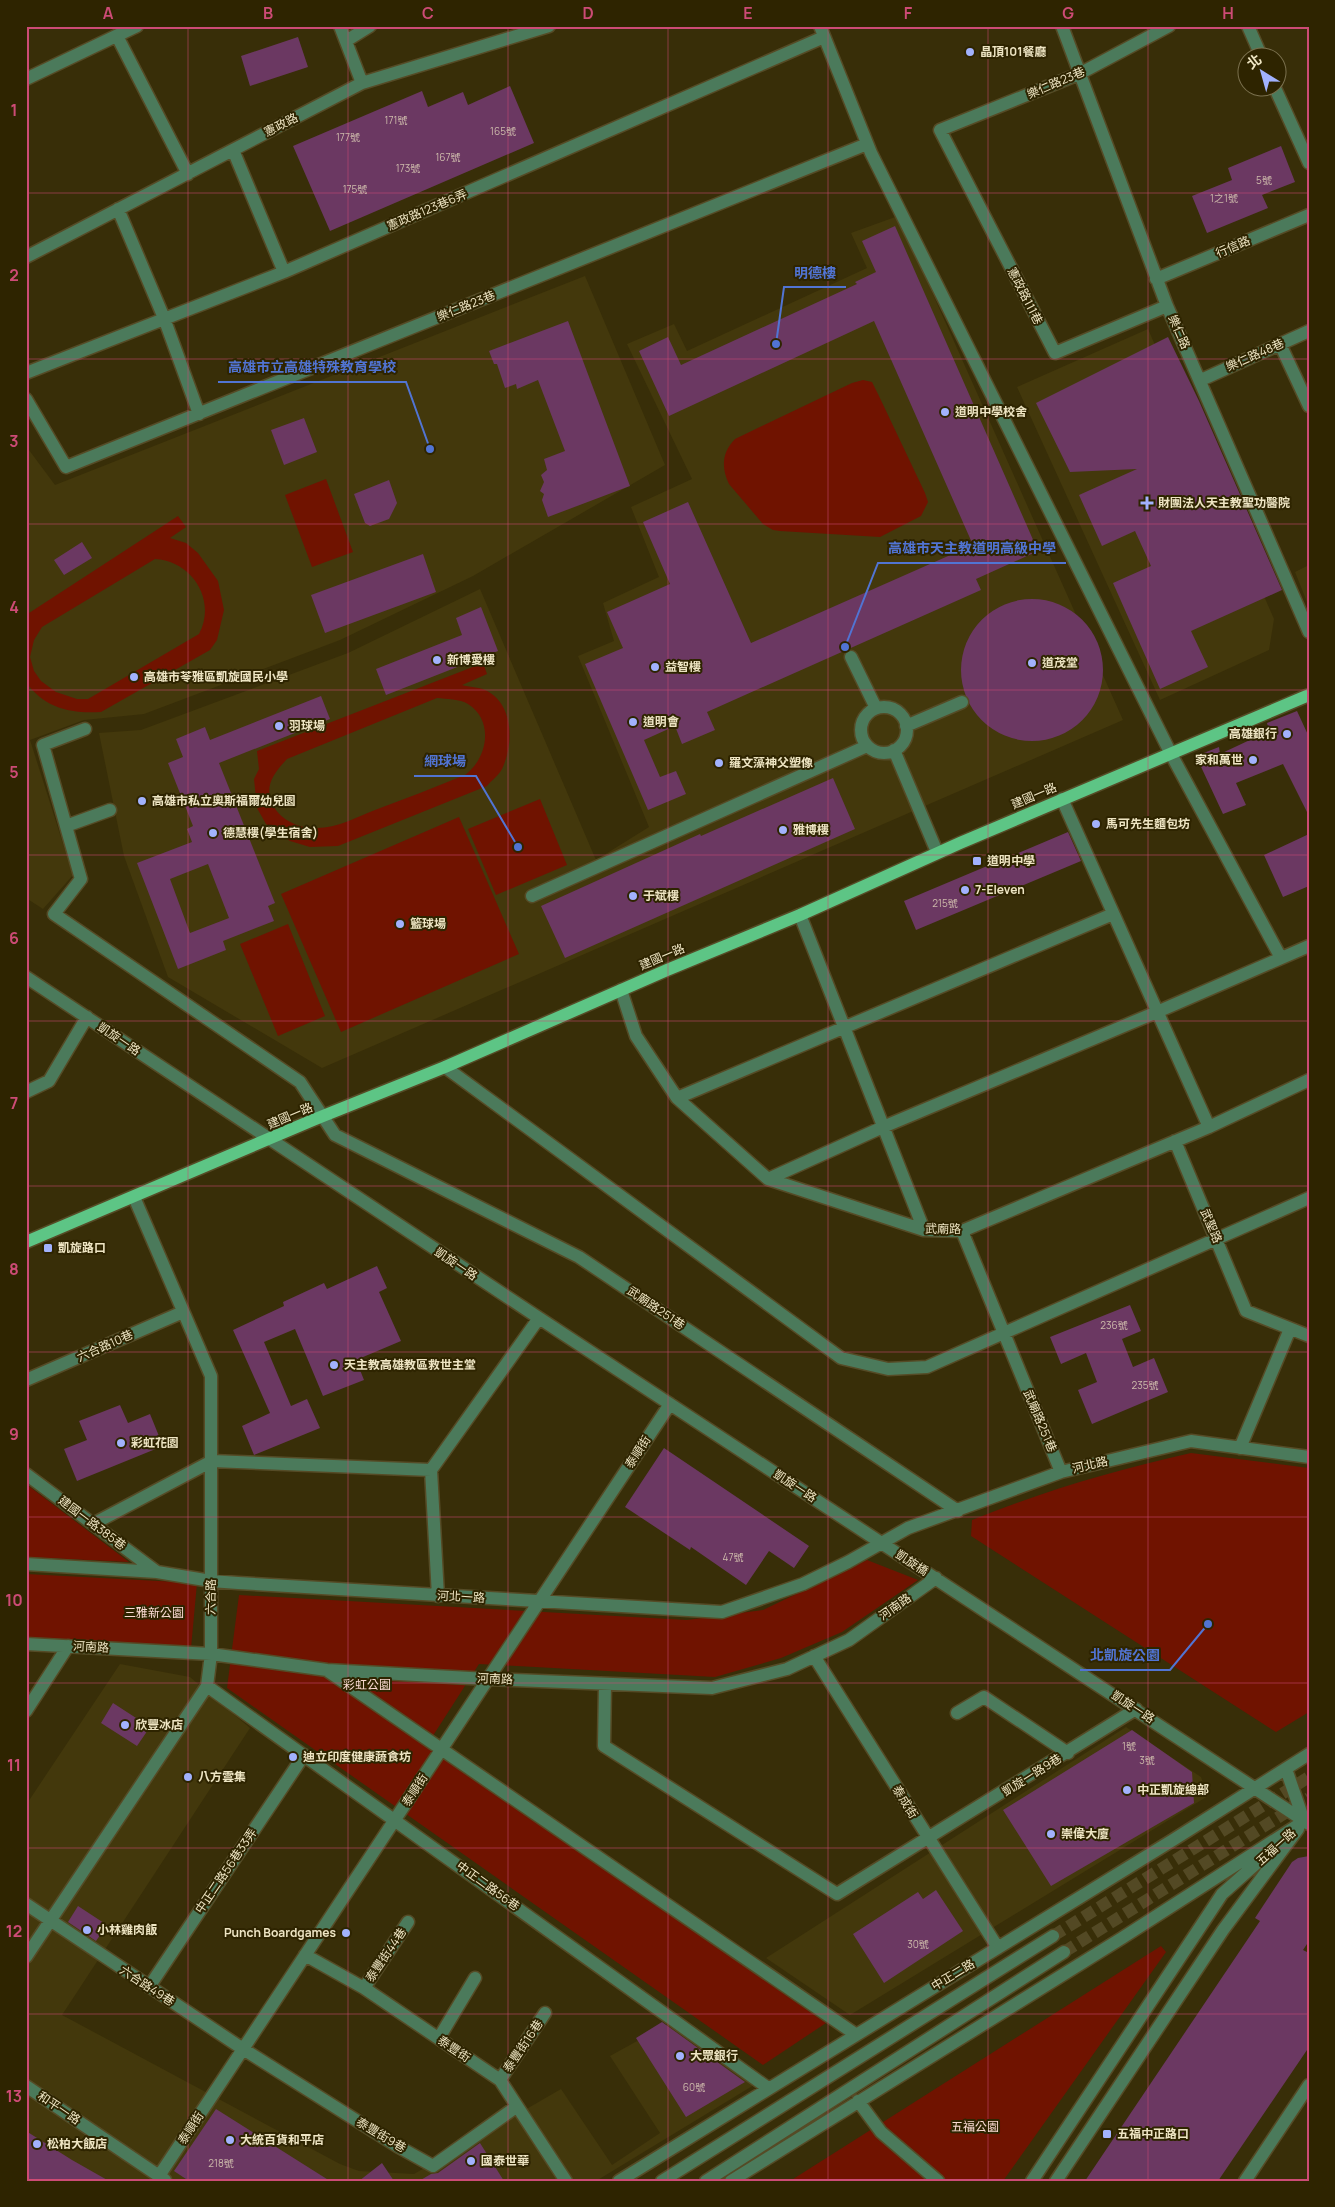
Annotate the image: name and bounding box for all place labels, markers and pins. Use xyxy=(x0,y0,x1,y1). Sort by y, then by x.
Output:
place label: 晶頂101餐廳 xyxy=(980,43,1046,60)
marker: 晶頂101餐廳 xyxy=(964,46,976,58)
callout: 明德樓 xyxy=(784,258,846,287)
callout: 高雄市立高雄特殊教育學校 xyxy=(218,353,406,382)
place label: 道明中學校舍 xyxy=(955,403,1027,420)
marker: 道明中學校舍 xyxy=(939,406,951,418)
place label: 財團法人天主教聖功醫院 xyxy=(1158,494,1290,511)
marker: 財團法人天主教聖功醫院 xyxy=(1140,496,1154,510)
callout: 高雄市天主教道明高級中學 xyxy=(878,534,1066,563)
place label: 新博愛樓 xyxy=(447,651,495,668)
marker: 新博愛樓 xyxy=(431,654,443,666)
place label: 道茂堂 xyxy=(1042,654,1078,671)
marker: 道茂堂 xyxy=(1026,657,1038,669)
place label: 益智樓 xyxy=(665,658,701,675)
marker: 益智樓 xyxy=(649,661,661,673)
place label: 高雄市苓雅區凱旋國民小學 xyxy=(144,668,288,685)
marker: 高雄市苓雅區凱旋國民小學 xyxy=(128,671,140,683)
place label: 道明會 xyxy=(643,713,679,730)
marker: 道明會 xyxy=(627,716,639,728)
place label: 羽球場 xyxy=(289,717,325,734)
marker: 羽球場 xyxy=(273,720,285,732)
place label: 高雄銀行 xyxy=(1229,725,1277,742)
marker: 高雄銀行 xyxy=(1281,728,1293,740)
callout: 網球場 xyxy=(414,747,476,776)
place label: 家和萬世 xyxy=(1195,751,1243,768)
place label: 羅文藻神父塑像 xyxy=(729,754,813,771)
marker: 家和萬世 xyxy=(1247,754,1259,766)
marker: 羅文藻神父塑像 xyxy=(713,757,725,769)
place label: 高雄市私立奧斯福爾幼兒園 xyxy=(152,792,296,809)
marker: 高雄市私立奧斯福爾幼兒園 xyxy=(136,795,148,807)
place label: 馬可先生麵包坊 xyxy=(1106,815,1190,832)
marker: 馬可先生麵包坊 xyxy=(1090,818,1102,830)
place label: 雅博樓 xyxy=(793,821,829,838)
place label: 德慧樓(學生宿舍) xyxy=(223,824,318,841)
marker: 雅博樓 xyxy=(777,824,789,836)
marker: 德慧樓(學生宿舍) xyxy=(207,827,219,839)
place label: 道明中學 xyxy=(987,852,1035,869)
marker: 道明中學 xyxy=(971,855,983,867)
place label: 7-Eleven xyxy=(975,881,1025,898)
marker: 7-Eleven xyxy=(959,884,971,896)
place label: 于斌樓 xyxy=(643,887,679,904)
marker: 于斌樓 xyxy=(627,890,639,902)
place label: 籃球場 xyxy=(410,915,446,932)
marker: 籃球場 xyxy=(394,918,406,930)
place label: 凱旋路口 xyxy=(58,1239,106,1256)
marker: 凱旋路口 xyxy=(42,1242,54,1254)
place label: 天主教高雄教區救世主堂 xyxy=(344,1356,476,1373)
marker: 天主教高雄教區救世主堂 xyxy=(328,1359,340,1371)
place label: 彩虹花園 xyxy=(131,1434,179,1451)
marker: 彩虹花園 xyxy=(115,1437,127,1449)
callout: 北凱旋公園 xyxy=(1080,1641,1170,1670)
place label: 欣豐冰店 xyxy=(135,1716,183,1733)
marker: 欣豐冰店 xyxy=(119,1719,131,1731)
place label: 迪立印度健康蔬食坊 xyxy=(303,1748,411,1765)
marker: 迪立印度健康蔬食坊 xyxy=(287,1751,299,1763)
place label: 八方雲集 xyxy=(198,1768,246,1785)
marker: 八方雲集 xyxy=(182,1771,194,1783)
place label: 中正凱旋總部 xyxy=(1137,1781,1209,1798)
marker: 中正凱旋總部 xyxy=(1121,1784,1133,1796)
place label: 崇偉大廈 xyxy=(1061,1825,1109,1842)
marker: 崇偉大廈 xyxy=(1045,1828,1057,1840)
place label: 小林雞肉飯 xyxy=(97,1921,158,1938)
marker: 小林雞肉飯 xyxy=(81,1924,93,1936)
place label: Punch Boardgames xyxy=(224,1924,336,1941)
marker: Punch Boardgames xyxy=(340,1927,352,1939)
place label: 大眾銀行 xyxy=(690,2047,738,2064)
marker: 大眾銀行 xyxy=(674,2050,686,2062)
place label: 五福中正路口 xyxy=(1117,2125,1189,2142)
marker: 五福中正路口 xyxy=(1101,2128,1113,2140)
place label: 大統百貨和平店 xyxy=(240,2131,324,2148)
marker: 大統百貨和平店 xyxy=(224,2134,236,2146)
place label: 松柏大飯店 xyxy=(47,2135,107,2152)
marker: 松柏大飯店 xyxy=(31,2138,43,2150)
place label: 國泰世華 xyxy=(481,2152,529,2169)
marker: 國泰世華 xyxy=(465,2155,477,2167)

